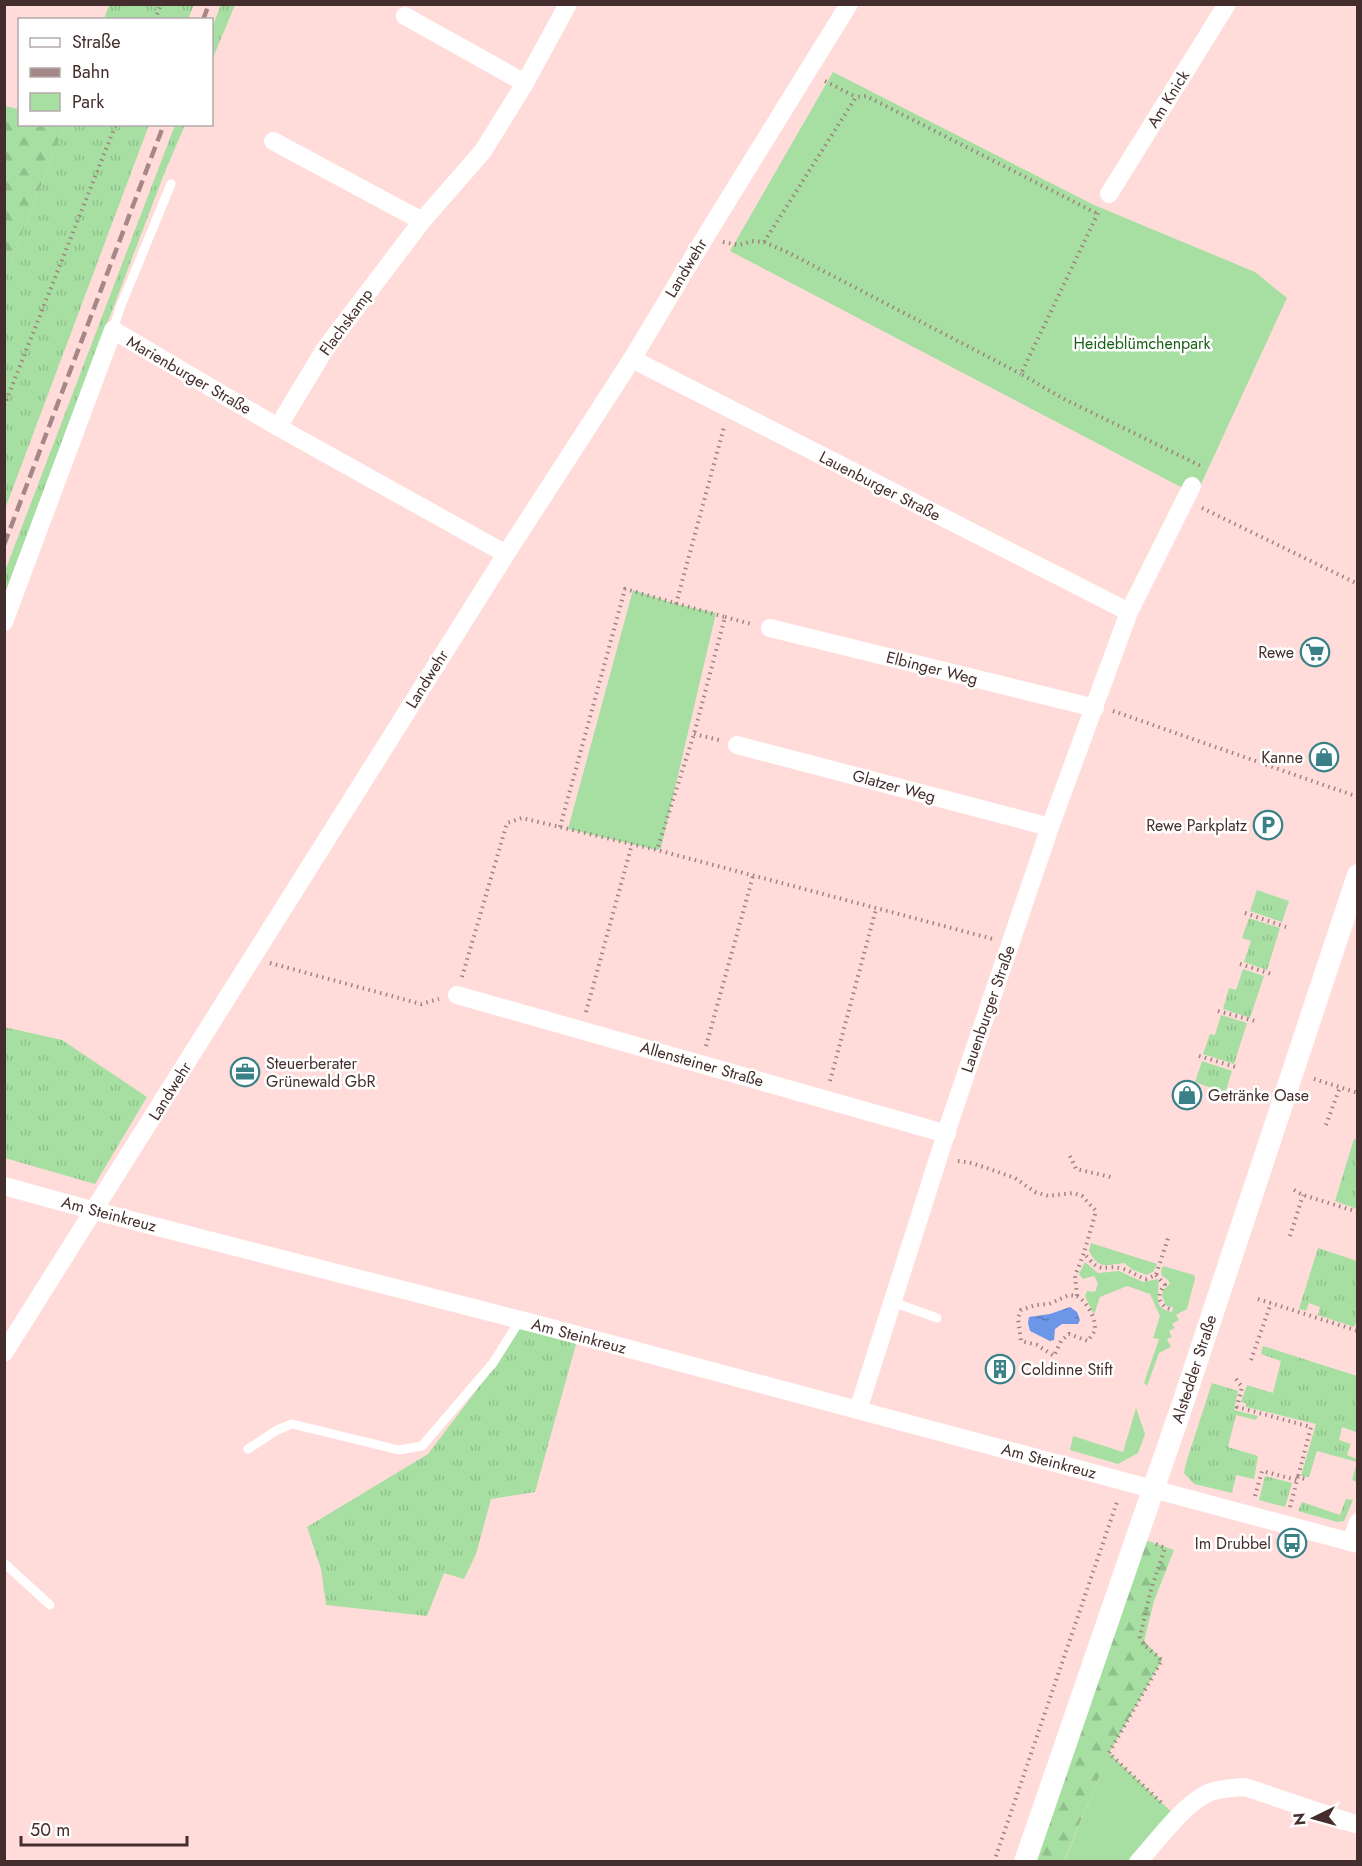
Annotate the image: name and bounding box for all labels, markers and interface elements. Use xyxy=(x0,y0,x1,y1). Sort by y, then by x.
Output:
legend xyxy=(18,18,213,126)
text: Straße xyxy=(72,29,120,55)
text: Bahn xyxy=(72,59,110,85)
street label: Am Knick xyxy=(1141,65,1195,132)
text: Park xyxy=(72,89,104,115)
street label: Landwehr xyxy=(659,234,713,302)
street label: Flachskamp xyxy=(314,284,378,360)
street label: Marienburger Straße xyxy=(122,330,256,420)
park label: Heideblümchenpark xyxy=(1074,332,1211,355)
street label: Lauenburger Straße xyxy=(815,445,945,527)
supermarket icon: Rewe xyxy=(1299,636,1331,668)
place label: Rewe xyxy=(1258,641,1294,664)
street label: Landwehr xyxy=(400,645,454,713)
street label: Elbinger Weg xyxy=(884,646,980,690)
shop icon: Kanne xyxy=(1308,741,1340,773)
place label: Kanne xyxy=(1261,746,1303,769)
street label: Glatzer Weg xyxy=(850,764,938,808)
parking icon: Rewe Parkplatz xyxy=(1252,809,1284,841)
place label: Rewe Parkplatz xyxy=(1146,814,1248,837)
street label: Lauenburger Straße xyxy=(955,942,1021,1076)
street label: Allensteiner Straße xyxy=(638,1035,766,1093)
place label: Steuerberater Grünewald GbR xyxy=(266,1052,375,1093)
office icon: Steuerberater Grünewald GbR xyxy=(229,1056,261,1088)
street label: Landwehr xyxy=(143,1057,197,1125)
shop icon: Getränke Oase xyxy=(1171,1079,1203,1111)
place label: Getränke Oase xyxy=(1208,1084,1309,1107)
street label: Am Steinkreuz xyxy=(59,1190,160,1238)
street label: Am Steinkreuz xyxy=(529,1312,630,1360)
street label: Alstedder Straße xyxy=(1166,1312,1222,1426)
building icon: Coldinne Stift xyxy=(984,1353,1016,1385)
place label: Coldinne Stift xyxy=(1021,1358,1113,1381)
street label: Am Steinkreuz xyxy=(999,1437,1100,1485)
bus stop icon: Im Drubbel xyxy=(1276,1527,1308,1559)
place label: Im Drubbel xyxy=(1195,1532,1271,1555)
north arrow xyxy=(1284,1788,1344,1848)
scale bar xyxy=(21,1809,188,1847)
text: N xyxy=(1288,1812,1312,1827)
text: 50 m xyxy=(30,1817,70,1843)

